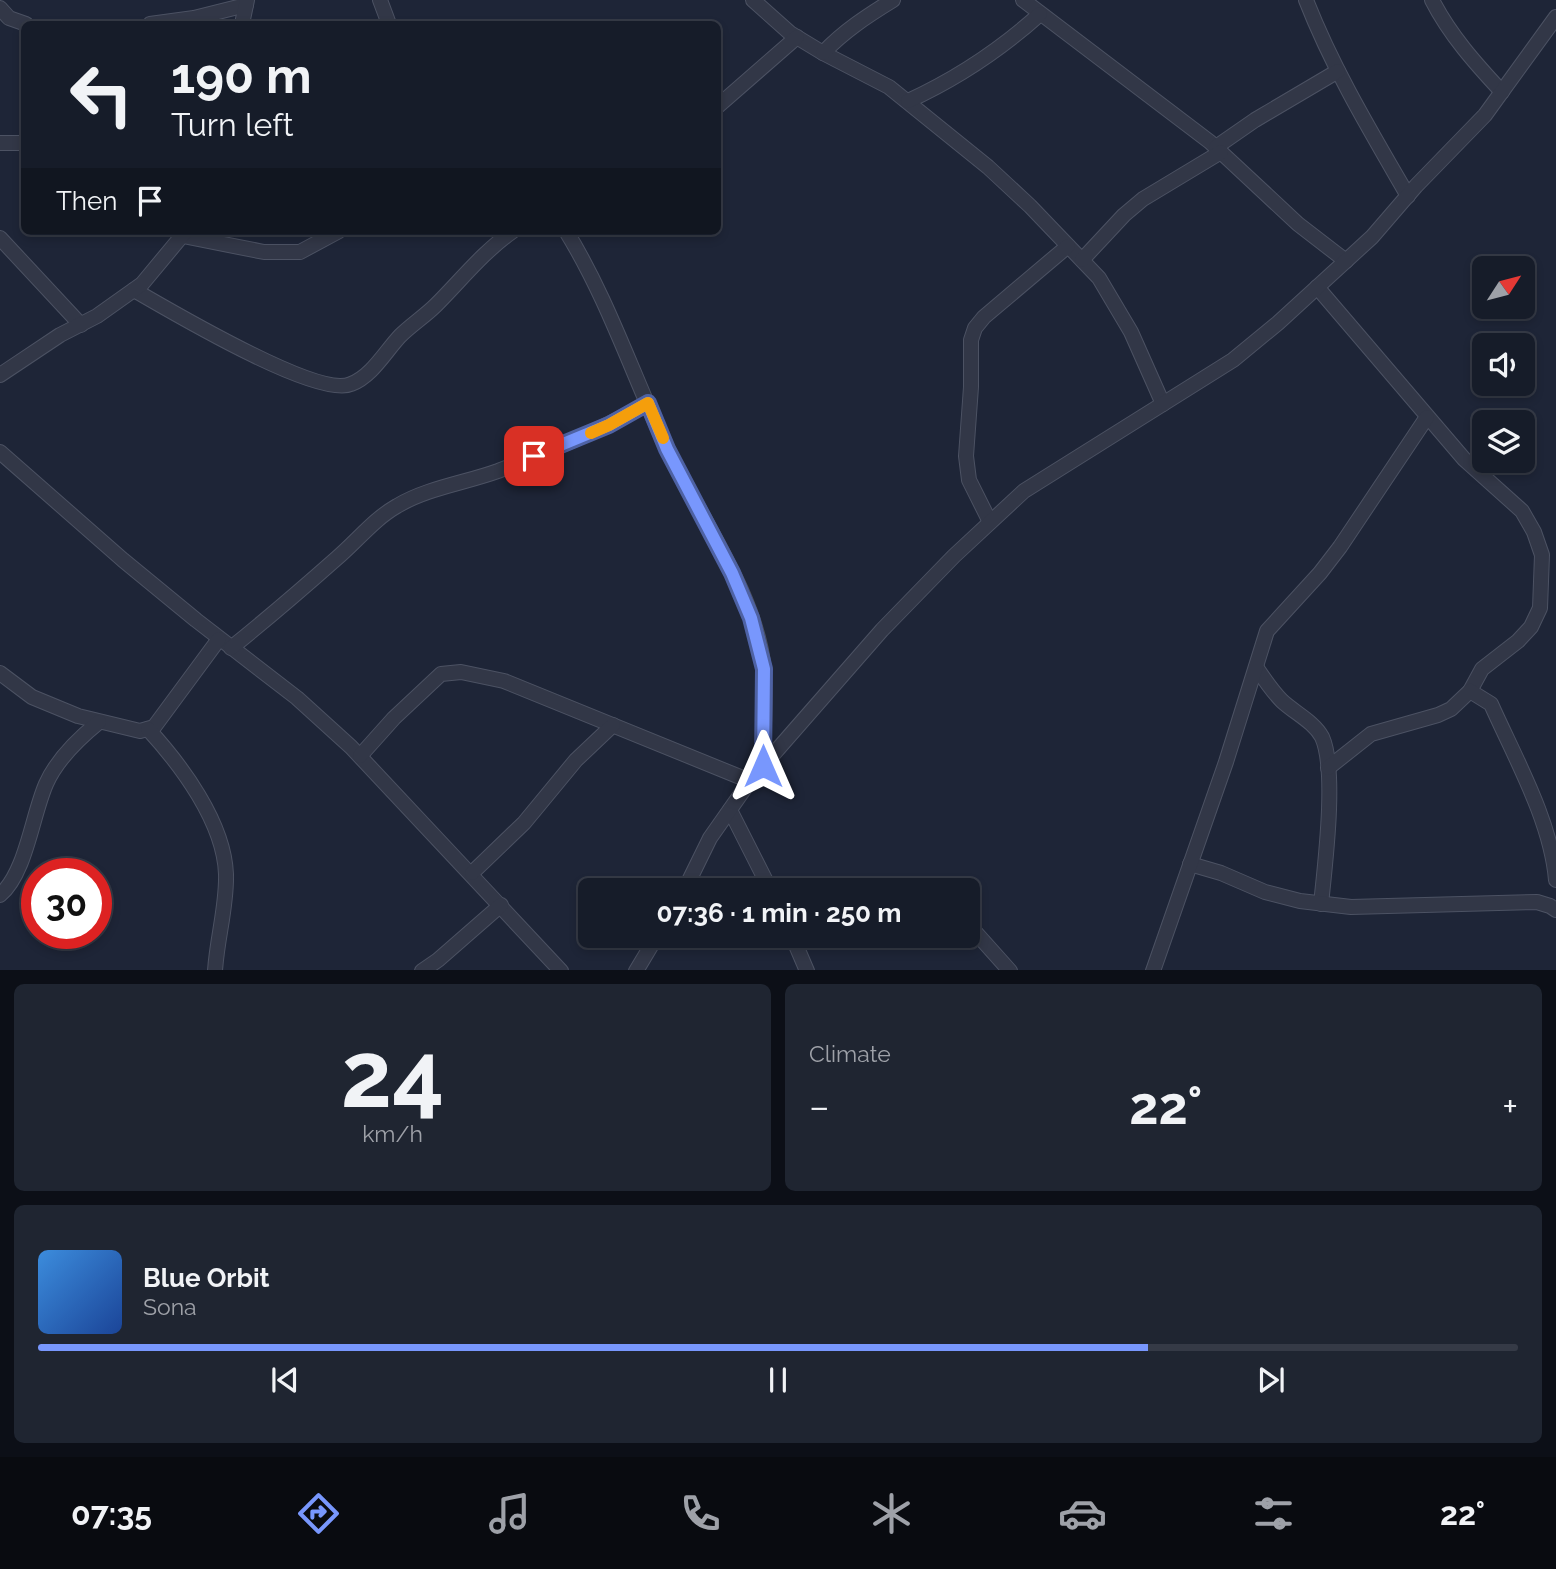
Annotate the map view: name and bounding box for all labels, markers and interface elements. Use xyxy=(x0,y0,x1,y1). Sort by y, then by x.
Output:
text: 190 m xyxy=(171,47,312,104)
icon: left xyxy=(56,49,147,140)
text: Turn left xyxy=(171,106,293,143)
icon: arrive xyxy=(131,182,169,220)
text: Then xyxy=(56,186,117,216)
north arrow xyxy=(1472,256,1535,318)
map controls xyxy=(1472,256,1535,473)
button: sound xyxy=(1472,333,1535,396)
button: layers xyxy=(1472,410,1535,473)
pin xyxy=(504,426,564,486)
icon: arrive xyxy=(515,437,553,475)
position arrow xyxy=(726,729,800,803)
speed limit sign: 30 xyxy=(21,858,112,949)
text: 07:36 · 1 min · 250 m xyxy=(656,898,902,928)
text: 24 xyxy=(341,1021,444,1128)
text: Climate xyxy=(809,1040,891,1067)
text: 22° xyxy=(1129,1075,1202,1136)
text: − xyxy=(809,1084,829,1129)
text: + xyxy=(1502,1084,1518,1129)
text: km/h xyxy=(362,1120,423,1147)
text: Blue Orbit xyxy=(143,1263,270,1293)
text: Sona xyxy=(143,1293,197,1320)
icon: previous xyxy=(266,1361,304,1399)
icon: pause xyxy=(759,1361,797,1399)
icon: next xyxy=(1252,1361,1290,1399)
icon: directions xyxy=(294,1489,343,1538)
icon: music xyxy=(485,1489,534,1538)
icon: phone xyxy=(676,1489,725,1538)
icon: climate xyxy=(867,1489,916,1538)
icon: car xyxy=(1058,1489,1107,1538)
icon: filters xyxy=(1249,1489,1298,1538)
text: 07:35 xyxy=(71,1495,152,1532)
text: 22° xyxy=(1440,1495,1485,1532)

